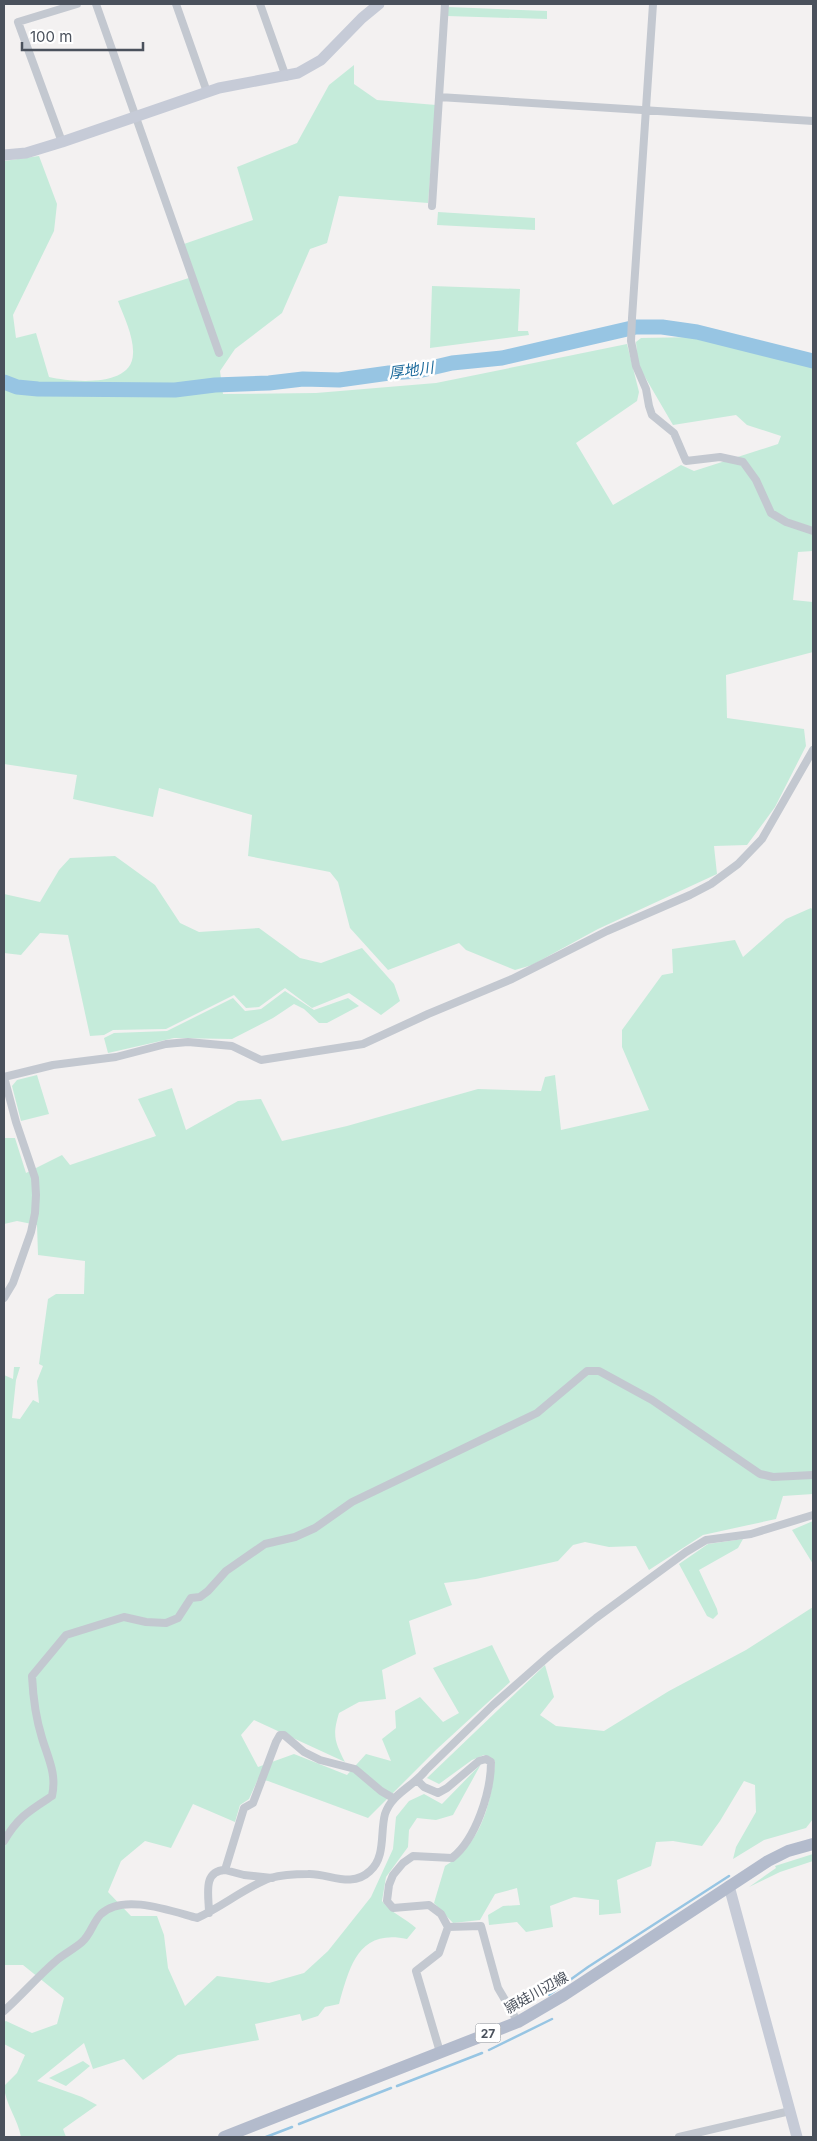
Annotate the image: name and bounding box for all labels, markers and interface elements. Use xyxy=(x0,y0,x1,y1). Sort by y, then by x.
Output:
scale bar xyxy=(22,20,144,52)
text: 100 m xyxy=(30,27,72,46)
water label: 厚地川 xyxy=(387,357,437,383)
street label: 頴娃川辺線 xyxy=(501,1968,571,2016)
road number: 27 xyxy=(476,2024,500,2042)

